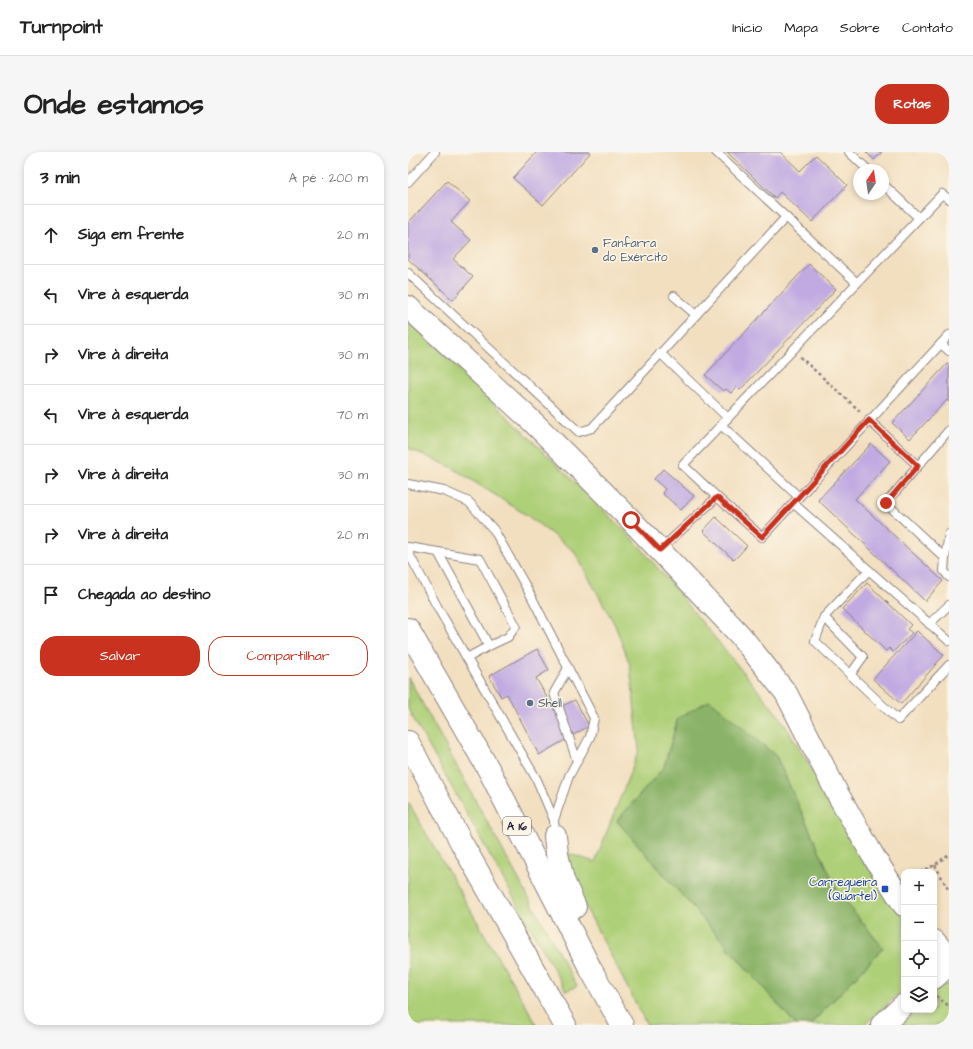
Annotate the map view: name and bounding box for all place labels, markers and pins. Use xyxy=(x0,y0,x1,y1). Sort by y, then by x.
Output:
place label: Fanfarra do Exército xyxy=(603,235,668,266)
marker: Fanfarra do Exército xyxy=(590,245,600,255)
place label: Shell xyxy=(538,695,562,712)
marker: Shell xyxy=(525,698,535,708)
place label: Carregueira (Quartel) xyxy=(809,874,877,905)
marker: Carregueira (Quartel) xyxy=(880,884,890,894)

